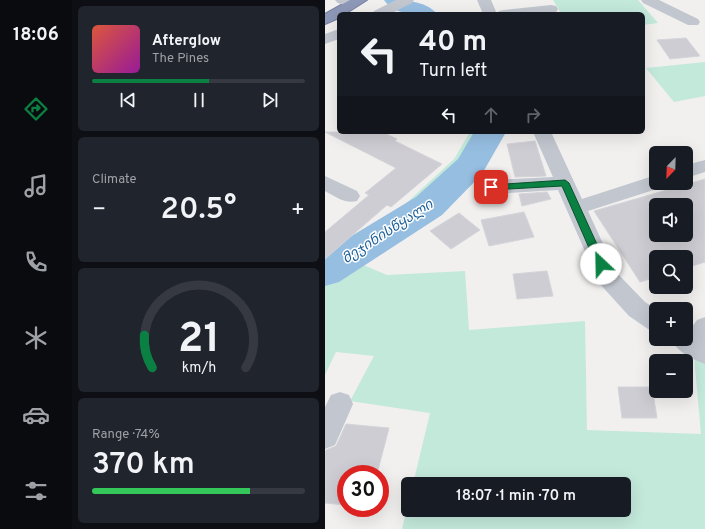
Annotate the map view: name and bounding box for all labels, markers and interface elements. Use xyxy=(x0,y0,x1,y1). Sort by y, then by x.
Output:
text: 18:06 xyxy=(13,24,59,47)
text: 40 m xyxy=(419,25,487,61)
icon: left xyxy=(353,28,405,80)
text: Afterglow xyxy=(152,32,221,51)
text: The Pines xyxy=(152,51,209,67)
text: Turn left xyxy=(419,60,487,83)
icon: previous xyxy=(117,89,139,111)
icon: pause xyxy=(188,89,210,111)
icon: next xyxy=(259,89,281,111)
icon: directions xyxy=(22,95,50,123)
icon: left xyxy=(438,104,460,126)
icon: ahead xyxy=(480,104,502,126)
icon: right xyxy=(522,104,544,126)
north arrow xyxy=(649,146,693,190)
map controls xyxy=(649,146,693,398)
pin xyxy=(474,170,508,204)
icon: music xyxy=(22,172,50,200)
text: Climate xyxy=(92,172,137,188)
icon: arrive xyxy=(480,176,502,198)
text: 20.5° xyxy=(161,192,236,229)
water label: მეჯინისწყალი xyxy=(339,196,437,268)
text: − xyxy=(92,197,106,224)
text: + xyxy=(291,197,305,224)
button: sound xyxy=(649,198,693,242)
position arrow xyxy=(580,243,622,285)
icon: phone xyxy=(22,248,50,276)
button: search xyxy=(649,250,693,294)
button: + xyxy=(649,302,693,346)
text: 21 xyxy=(177,314,220,367)
icon: climate xyxy=(22,324,50,352)
button: − xyxy=(649,354,693,398)
text: km/h xyxy=(181,358,216,376)
icon: car xyxy=(22,401,50,429)
text: Range · 74% xyxy=(92,427,160,443)
text: 370 km xyxy=(92,447,195,484)
speed limit sign: 30 xyxy=(337,465,389,517)
icon: filters xyxy=(22,477,50,505)
text: 18:07 · 1 min · 70 m xyxy=(456,487,576,506)

